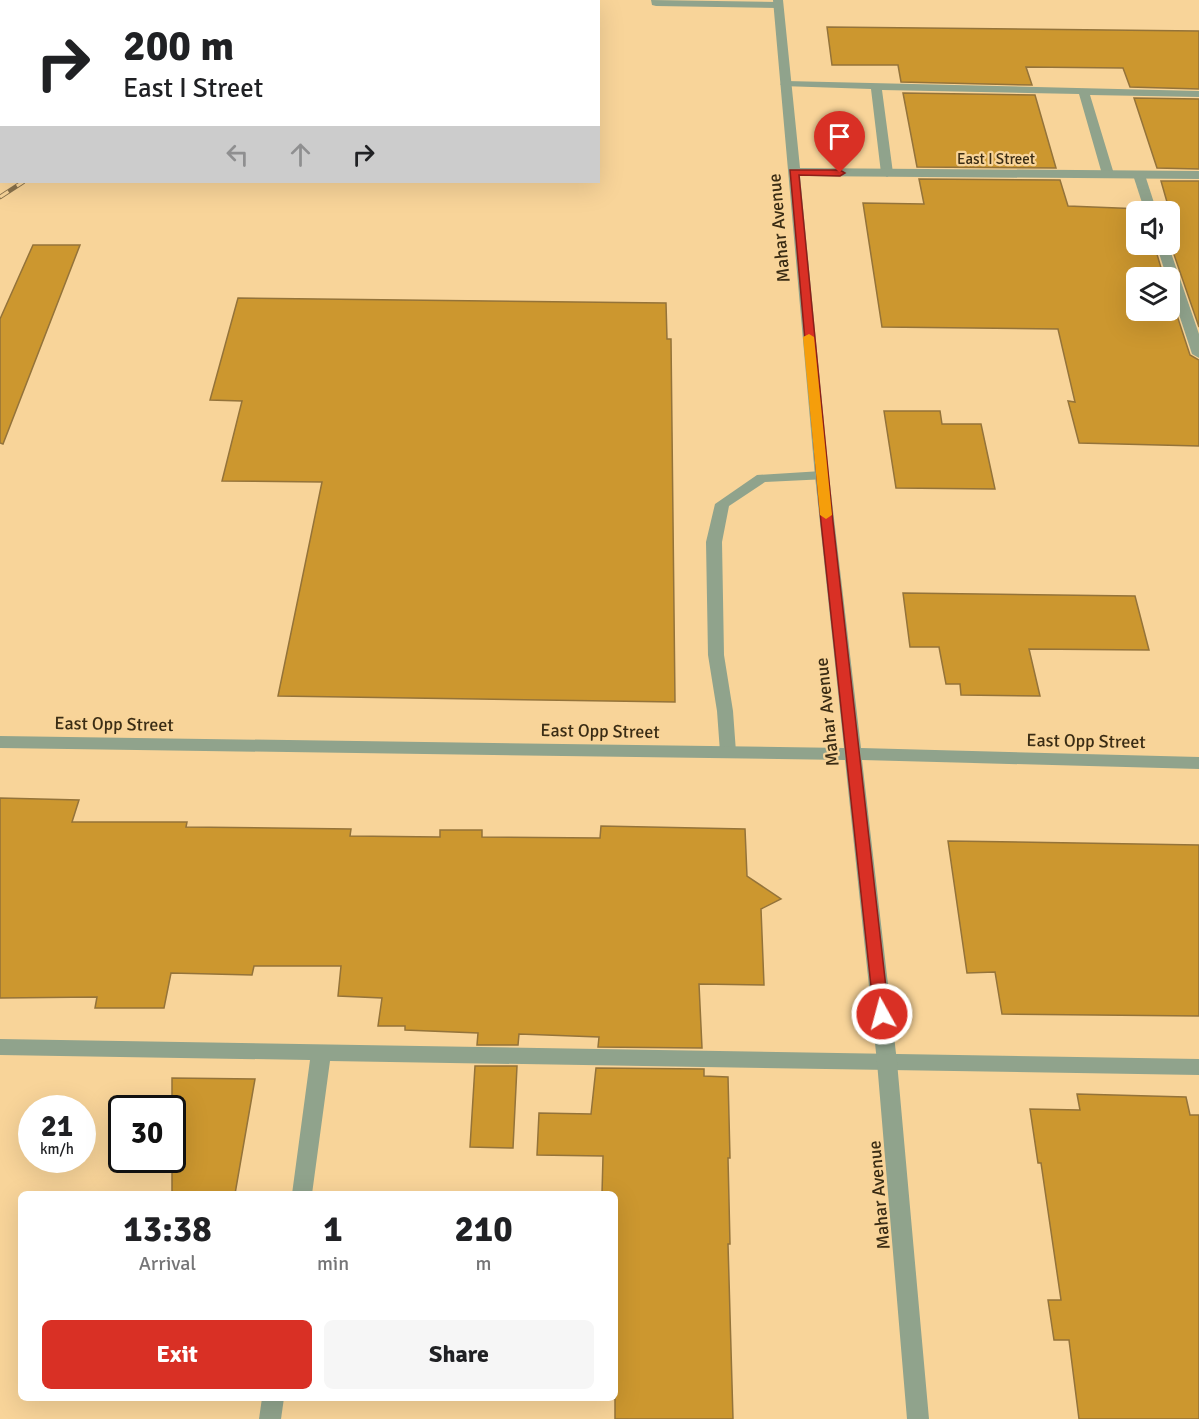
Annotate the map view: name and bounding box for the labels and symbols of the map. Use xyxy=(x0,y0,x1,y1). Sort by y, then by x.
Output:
pin xyxy=(814,111,865,173)
street label: East I Street xyxy=(957,150,1035,168)
street label: Mahar Avenue xyxy=(763,173,795,283)
street label: Mahar Avenue xyxy=(810,656,844,768)
street label: East Opp Street xyxy=(54,712,174,736)
street label: East Opp Street xyxy=(540,719,660,743)
street label: East Opp Street xyxy=(1026,729,1146,753)
position arrow xyxy=(850,982,914,1046)
speed limit sign: 30 xyxy=(108,1095,186,1173)
street label: Mahar Avenue xyxy=(863,1140,895,1250)

